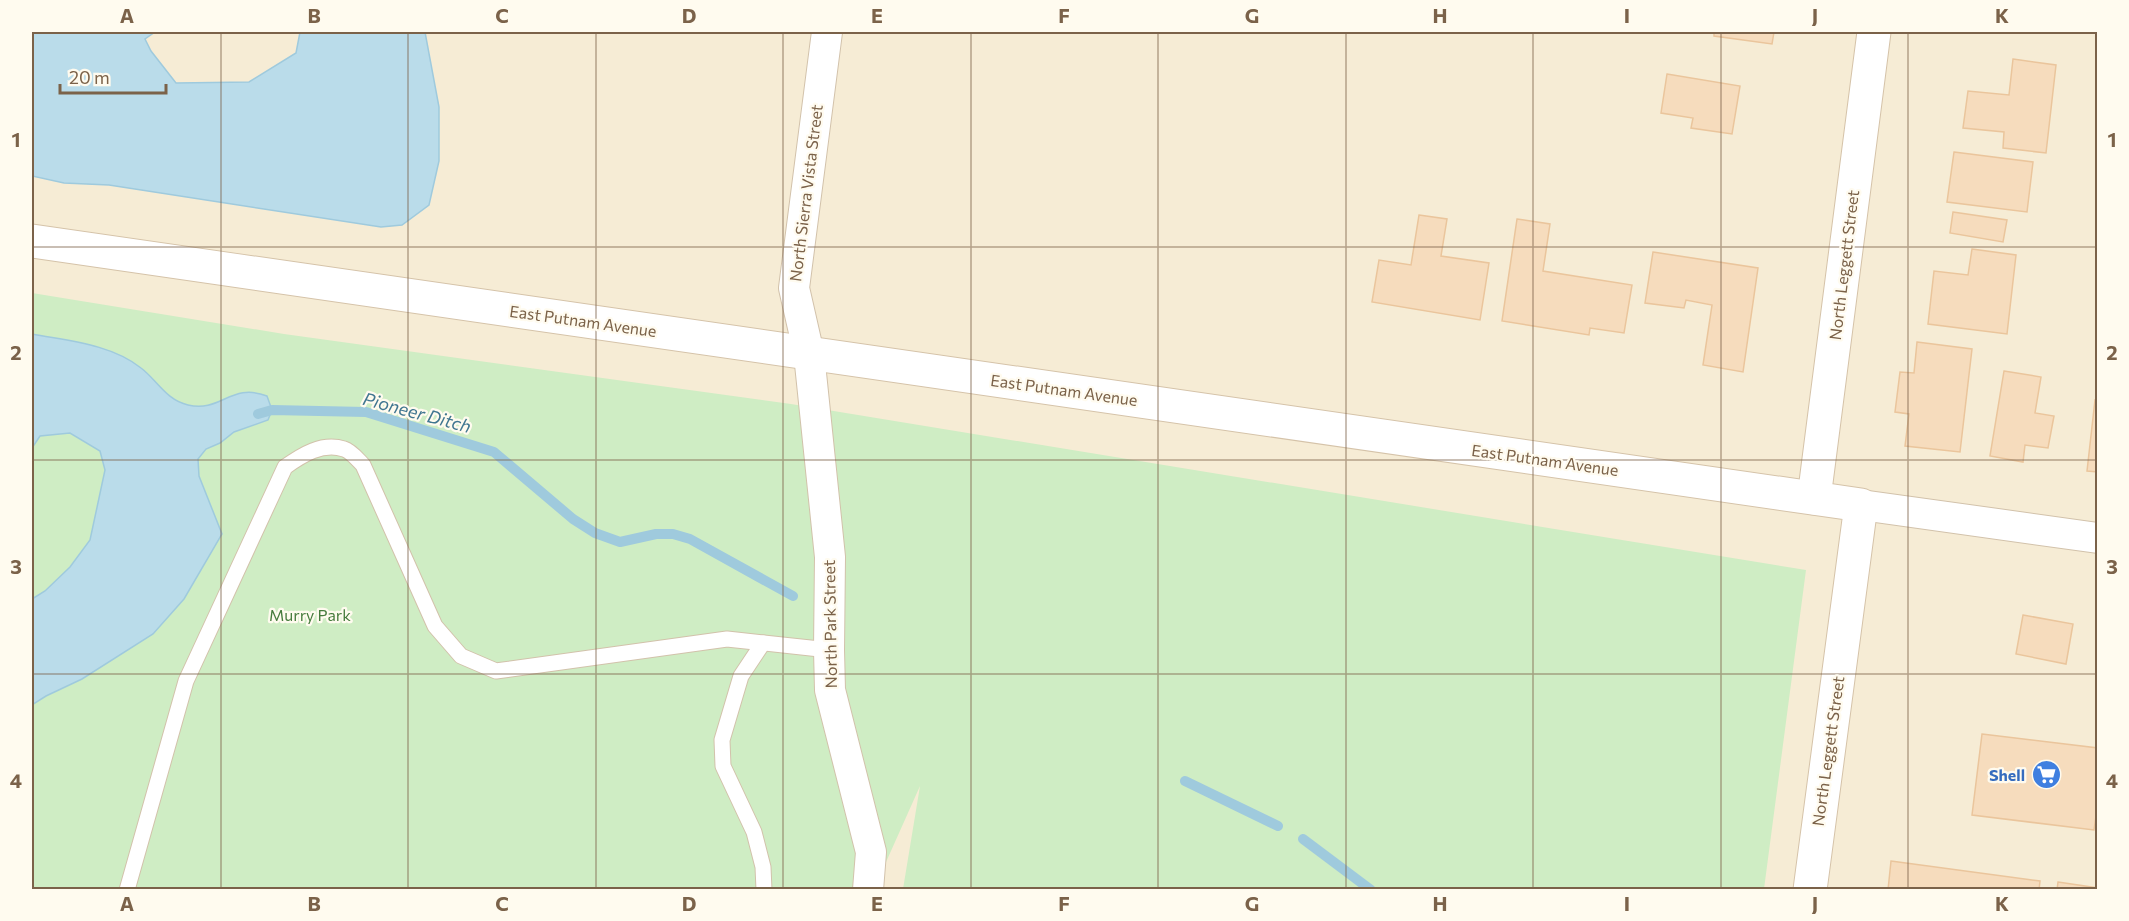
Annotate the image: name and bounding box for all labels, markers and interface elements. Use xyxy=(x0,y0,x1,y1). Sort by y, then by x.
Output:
text: A xyxy=(120,3,134,27)
text: B xyxy=(307,3,321,27)
text: C xyxy=(495,3,509,27)
text: D xyxy=(682,3,696,27)
text: E xyxy=(871,3,883,27)
text: F xyxy=(1058,3,1070,27)
text: G xyxy=(1245,3,1259,27)
text: H xyxy=(1433,3,1448,27)
text: I xyxy=(1624,3,1630,27)
text: J xyxy=(1812,3,1818,27)
text: K xyxy=(1995,3,2009,27)
scale bar xyxy=(60,57,166,95)
text: 20 m xyxy=(69,66,110,88)
street label: North Sierra Vista Street xyxy=(785,103,826,283)
text: 1 xyxy=(11,127,21,151)
text: 1 xyxy=(2107,127,2117,151)
street label: North Leggett Street xyxy=(1825,188,1862,341)
street label: East Putnam Avenue xyxy=(508,301,658,340)
text: 2 xyxy=(10,340,22,364)
text: 2 xyxy=(2106,340,2118,364)
street label: East Putnam Avenue xyxy=(989,370,1139,409)
water label: Pioneer Ditch xyxy=(361,387,474,437)
street label: East Putnam Avenue xyxy=(1470,440,1620,479)
text: 3 xyxy=(10,554,22,578)
text: 3 xyxy=(2106,554,2118,578)
street label: North Park Street xyxy=(819,559,840,688)
park label: Murry Park xyxy=(269,605,351,624)
street label: North Leggett Street xyxy=(1808,674,1848,827)
supermarket icon: Shell xyxy=(2030,759,2062,791)
place label: Shell xyxy=(1989,765,2025,784)
text: 4 xyxy=(10,768,22,792)
text: 4 xyxy=(2106,768,2118,792)
text: A xyxy=(120,891,134,915)
text: B xyxy=(307,891,321,915)
text: C xyxy=(495,891,509,915)
text: D xyxy=(682,891,696,915)
text: E xyxy=(871,891,883,915)
text: F xyxy=(1058,891,1070,915)
text: G xyxy=(1245,891,1259,915)
text: H xyxy=(1433,891,1448,915)
text: I xyxy=(1624,891,1630,915)
text: J xyxy=(1812,891,1818,915)
text: K xyxy=(1995,891,2009,915)

